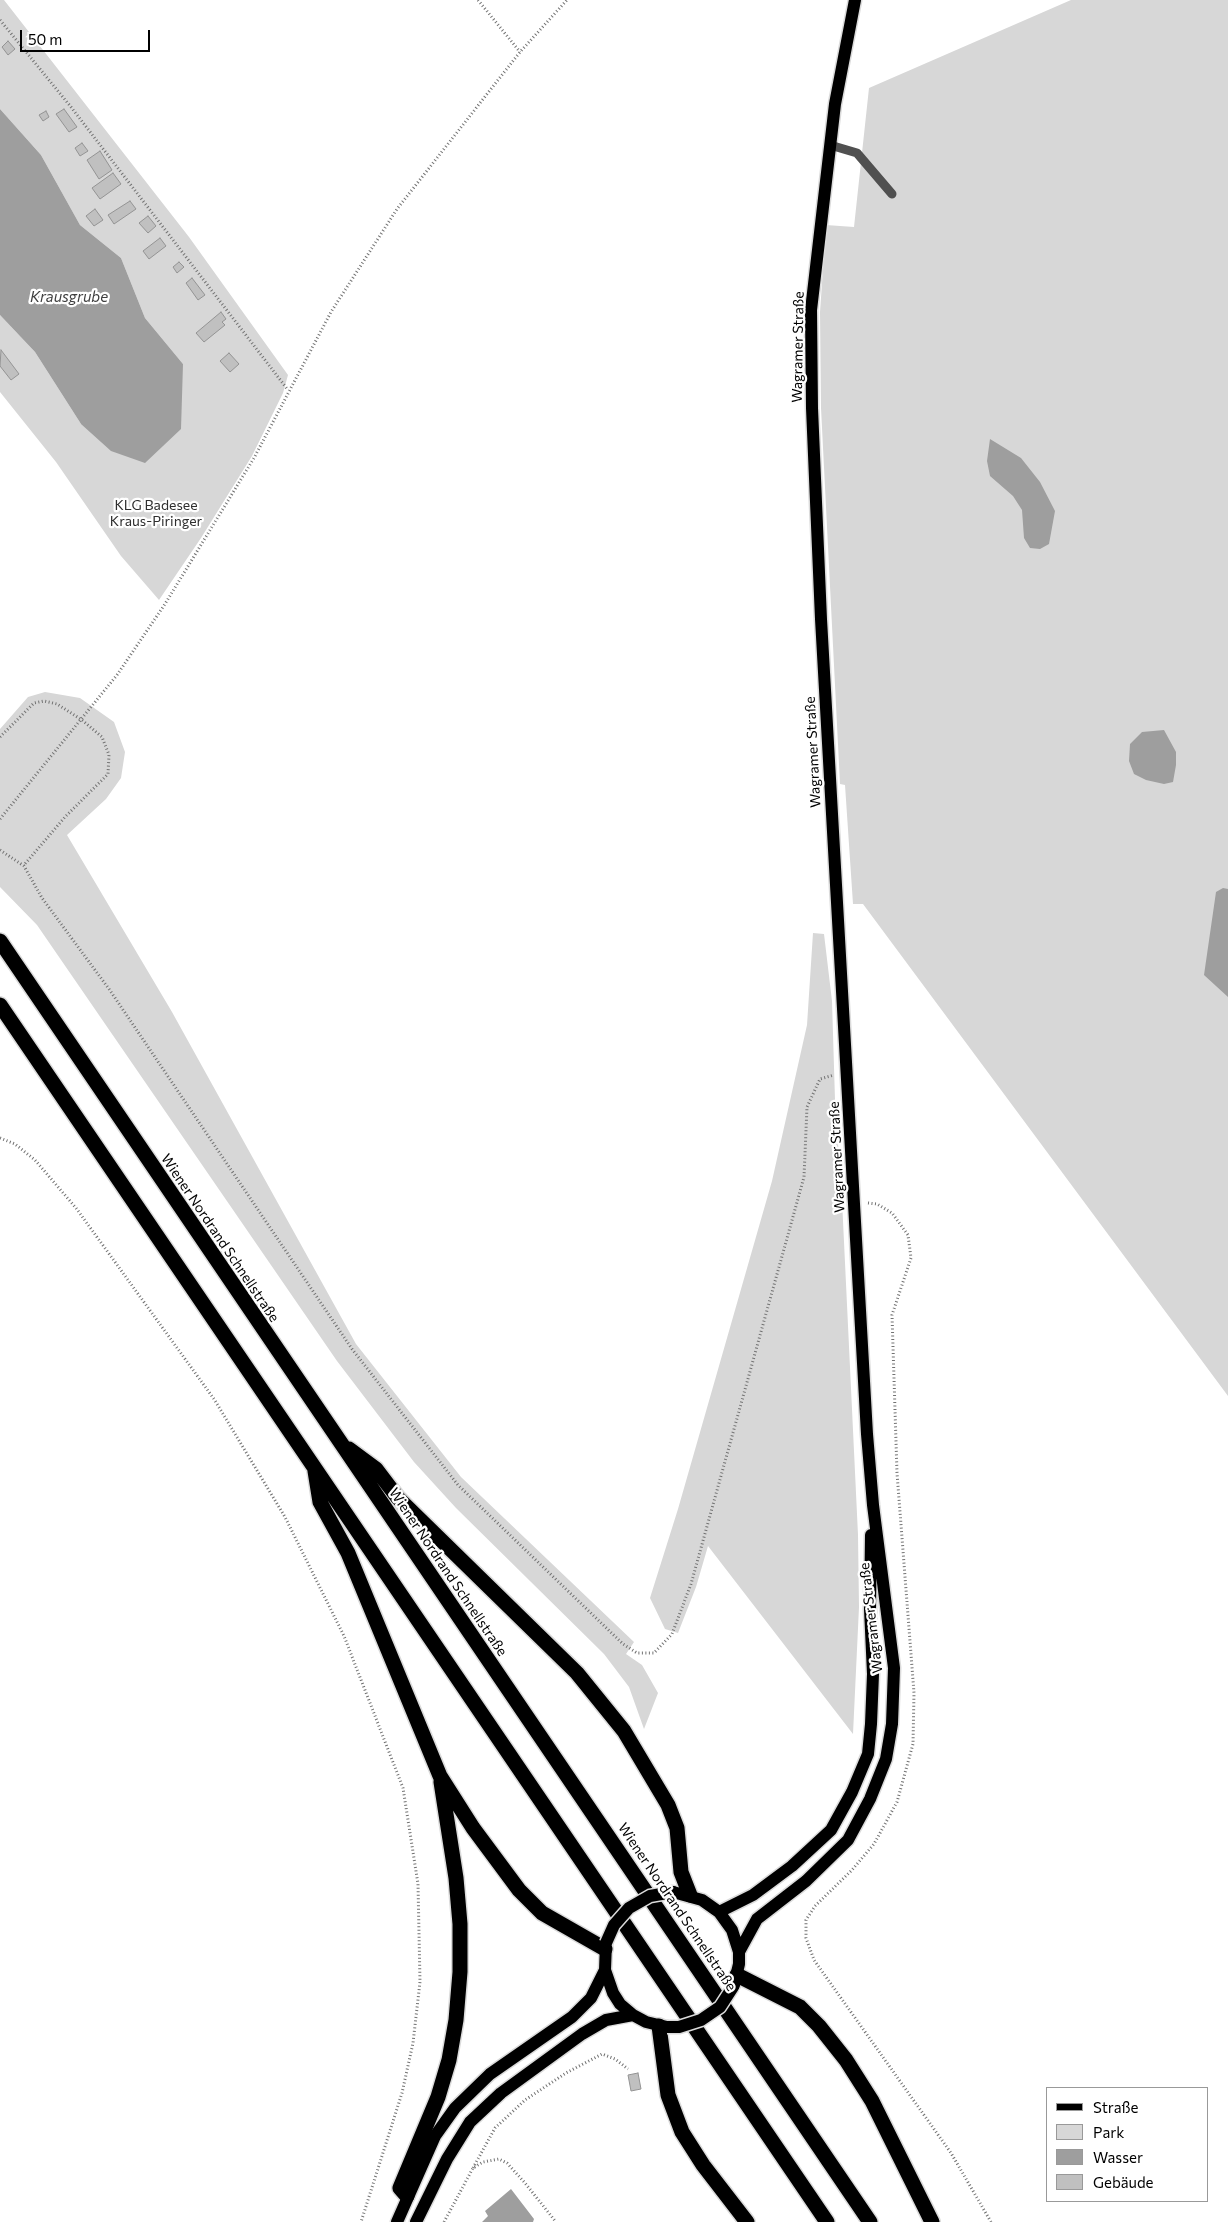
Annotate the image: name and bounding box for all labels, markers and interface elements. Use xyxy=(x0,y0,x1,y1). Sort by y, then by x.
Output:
scale bar xyxy=(22,20,152,52)
text: 50 m xyxy=(28,30,62,48)
water label: Krausgrube xyxy=(30,288,108,306)
street label: Wagramer Straße xyxy=(789,291,807,403)
park label: KLG Badesee Kraus-Piringer xyxy=(110,497,202,530)
street label: Wagramer Straße xyxy=(802,696,824,808)
street label: Wagramer Straße xyxy=(826,1101,848,1213)
street label: Wiener Nordrand Schnellstraße xyxy=(157,1151,283,1325)
street label: Wiener Nordrand Schnellstraße xyxy=(385,1485,511,1659)
street label: Wagramer Straße xyxy=(856,1562,886,1674)
street label: Wiener Nordrand Schnellstraße xyxy=(614,1820,740,1994)
legend xyxy=(1046,2087,1208,2202)
text: Straße xyxy=(1093,2098,1139,2116)
text: Park xyxy=(1093,2123,1124,2141)
text: Wasser xyxy=(1093,2148,1143,2166)
text: Gebäude xyxy=(1093,2173,1154,2191)

